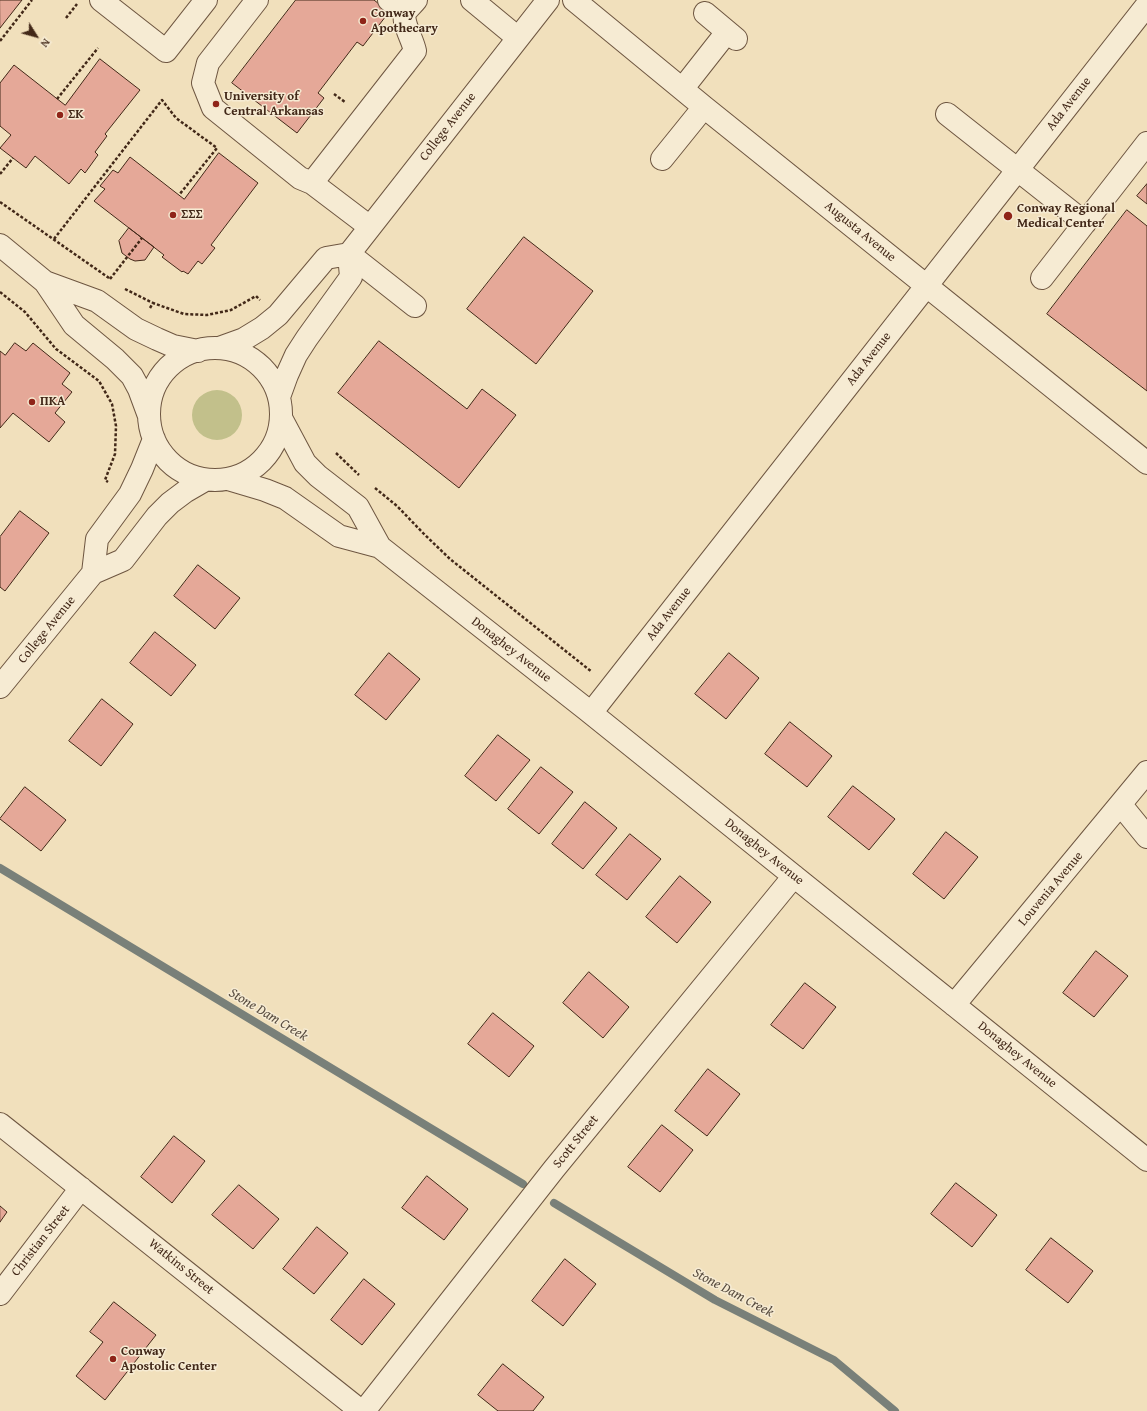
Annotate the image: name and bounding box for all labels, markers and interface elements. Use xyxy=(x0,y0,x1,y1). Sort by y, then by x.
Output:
place label: Conway Apothecary xyxy=(371,6,438,37)
north arrow xyxy=(16,16,56,56)
marker: Conway Apothecary xyxy=(358,16,368,26)
text: N xyxy=(37,35,54,51)
street label: Ada Avenue xyxy=(1043,74,1095,134)
place label: University of Central Arkansas xyxy=(224,89,324,120)
street label: College Avenue xyxy=(416,90,480,164)
marker: University of Central Arkansas xyxy=(211,99,221,109)
place label: ΣΚ xyxy=(68,107,83,123)
marker: ΣΚ xyxy=(55,110,65,120)
street label: Augusta Avenue xyxy=(821,199,899,265)
place label: Conway Regional Medical Center xyxy=(1017,201,1115,232)
place label: ΣΣΣ xyxy=(181,207,203,223)
marker: ΣΣΣ xyxy=(168,210,178,220)
marker: Conway Regional Medical Center xyxy=(1002,210,1014,222)
street label: Ada Avenue xyxy=(843,329,895,389)
place label: ΠΚΑ xyxy=(40,394,65,410)
marker: ΠΚΑ xyxy=(27,397,37,407)
street label: Ada Avenue xyxy=(643,584,695,644)
street label: College Avenue xyxy=(15,593,79,667)
street label: Donaghey Avenue xyxy=(468,614,554,686)
street label: Donaghey Avenue xyxy=(721,815,807,889)
street label: Louvenia Avenue xyxy=(1015,849,1087,929)
water label: Stone Dam Creek xyxy=(225,985,311,1045)
street label: Donaghey Avenue xyxy=(974,1018,1060,1092)
street label: Scott Street xyxy=(550,1112,602,1172)
street label: Christian Street xyxy=(8,1202,74,1280)
street label: Watkins Street xyxy=(145,1236,217,1298)
water label: Stone Dam Creek xyxy=(690,1265,776,1321)
place label: Conway Apostolic Center xyxy=(121,1344,217,1375)
marker: Conway Apostolic Center xyxy=(108,1354,118,1364)

